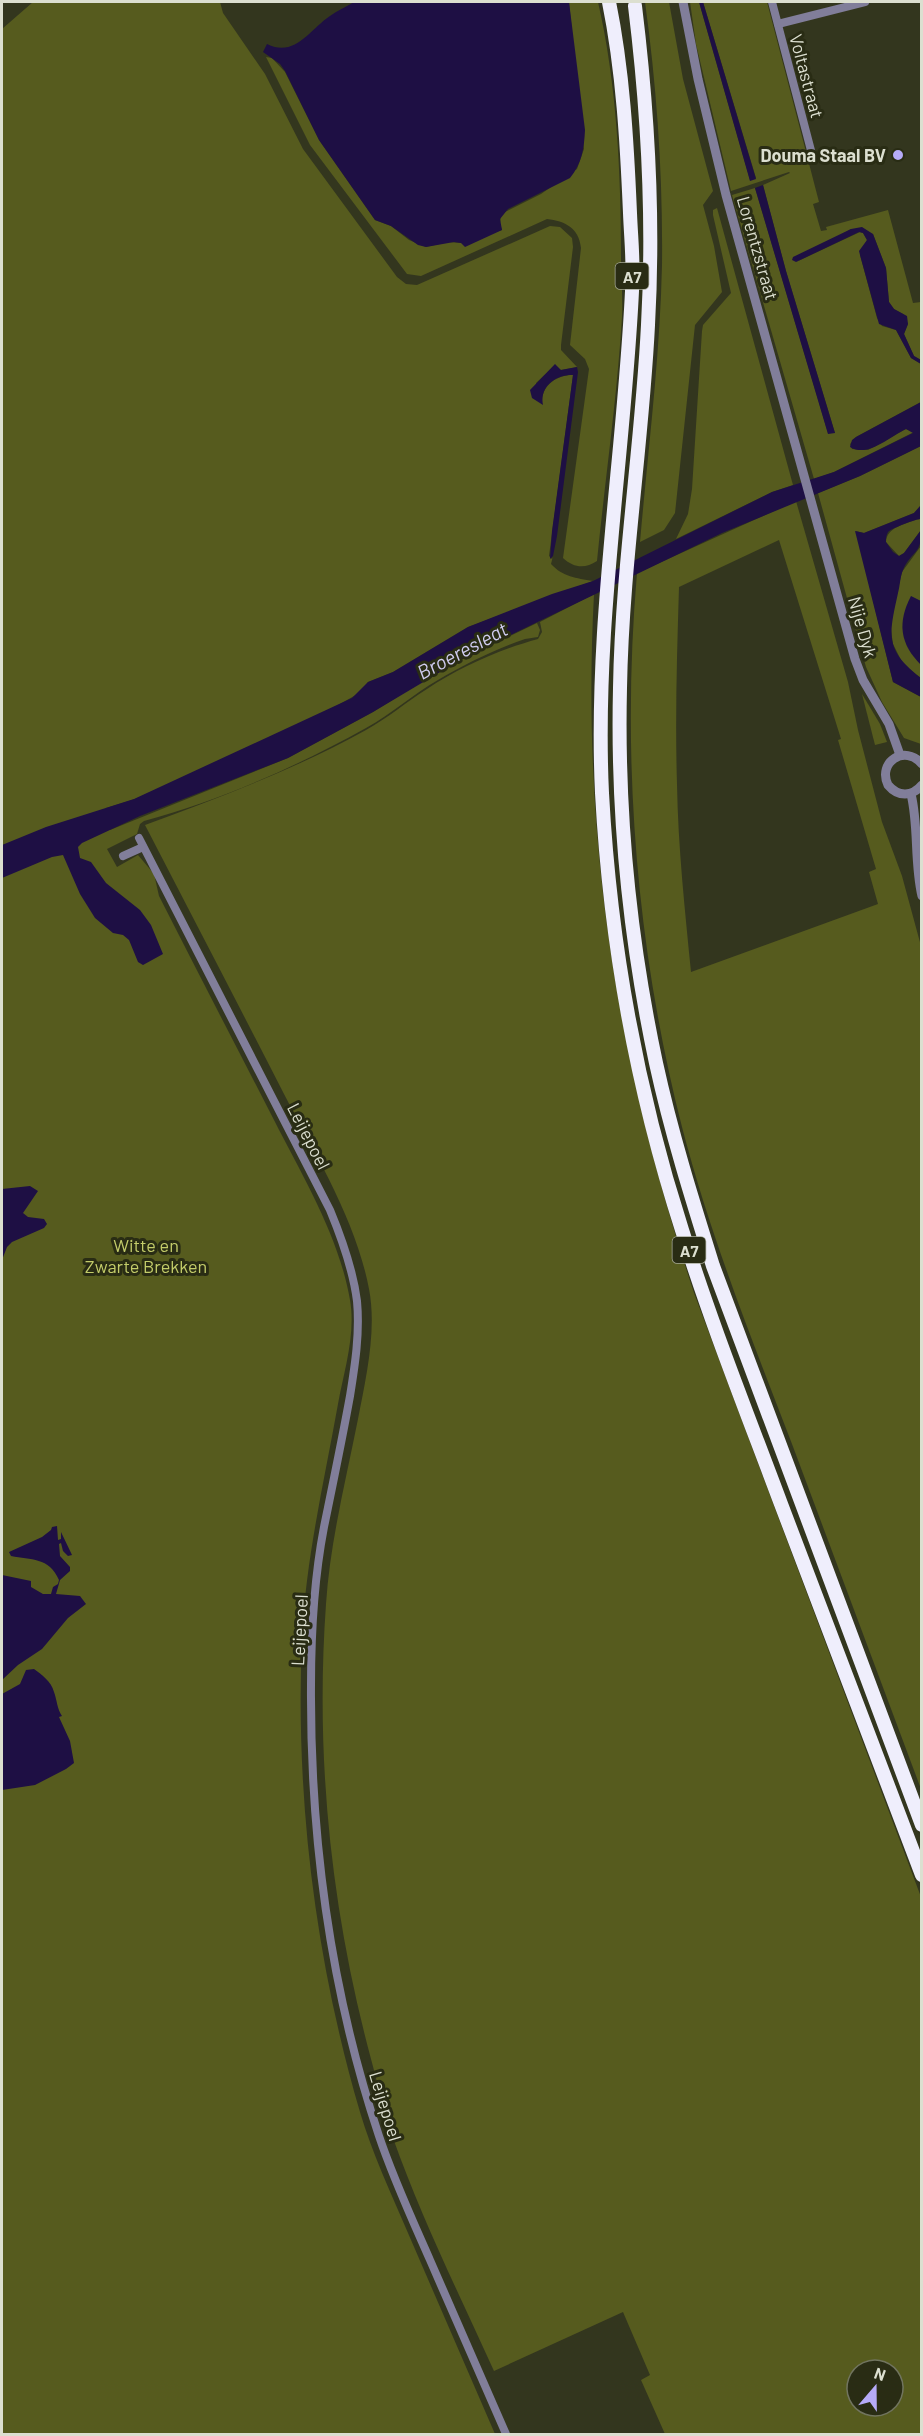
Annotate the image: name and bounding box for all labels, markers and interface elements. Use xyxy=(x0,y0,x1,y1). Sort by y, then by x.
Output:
street label: Voltastraat xyxy=(785,32,829,120)
place label: Douma Staal BV xyxy=(760,144,886,166)
marker: Douma Staal BV xyxy=(891,148,905,162)
street label: Lorentzstraat xyxy=(733,194,783,302)
road number: A7 xyxy=(616,263,648,289)
street label: Nije Dyk xyxy=(844,594,882,660)
water label: Broeresleat xyxy=(413,616,511,684)
street label: Leijepoel xyxy=(283,1099,335,1173)
park label: Witte en Zwarte Brekken xyxy=(85,1234,207,1277)
road number: A7 xyxy=(672,1237,706,1263)
street label: Leijepoel xyxy=(286,1594,312,1666)
street label: Leijepoel xyxy=(365,2068,407,2144)
north arrow xyxy=(845,2358,905,2418)
text: N xyxy=(872,2363,889,2384)

